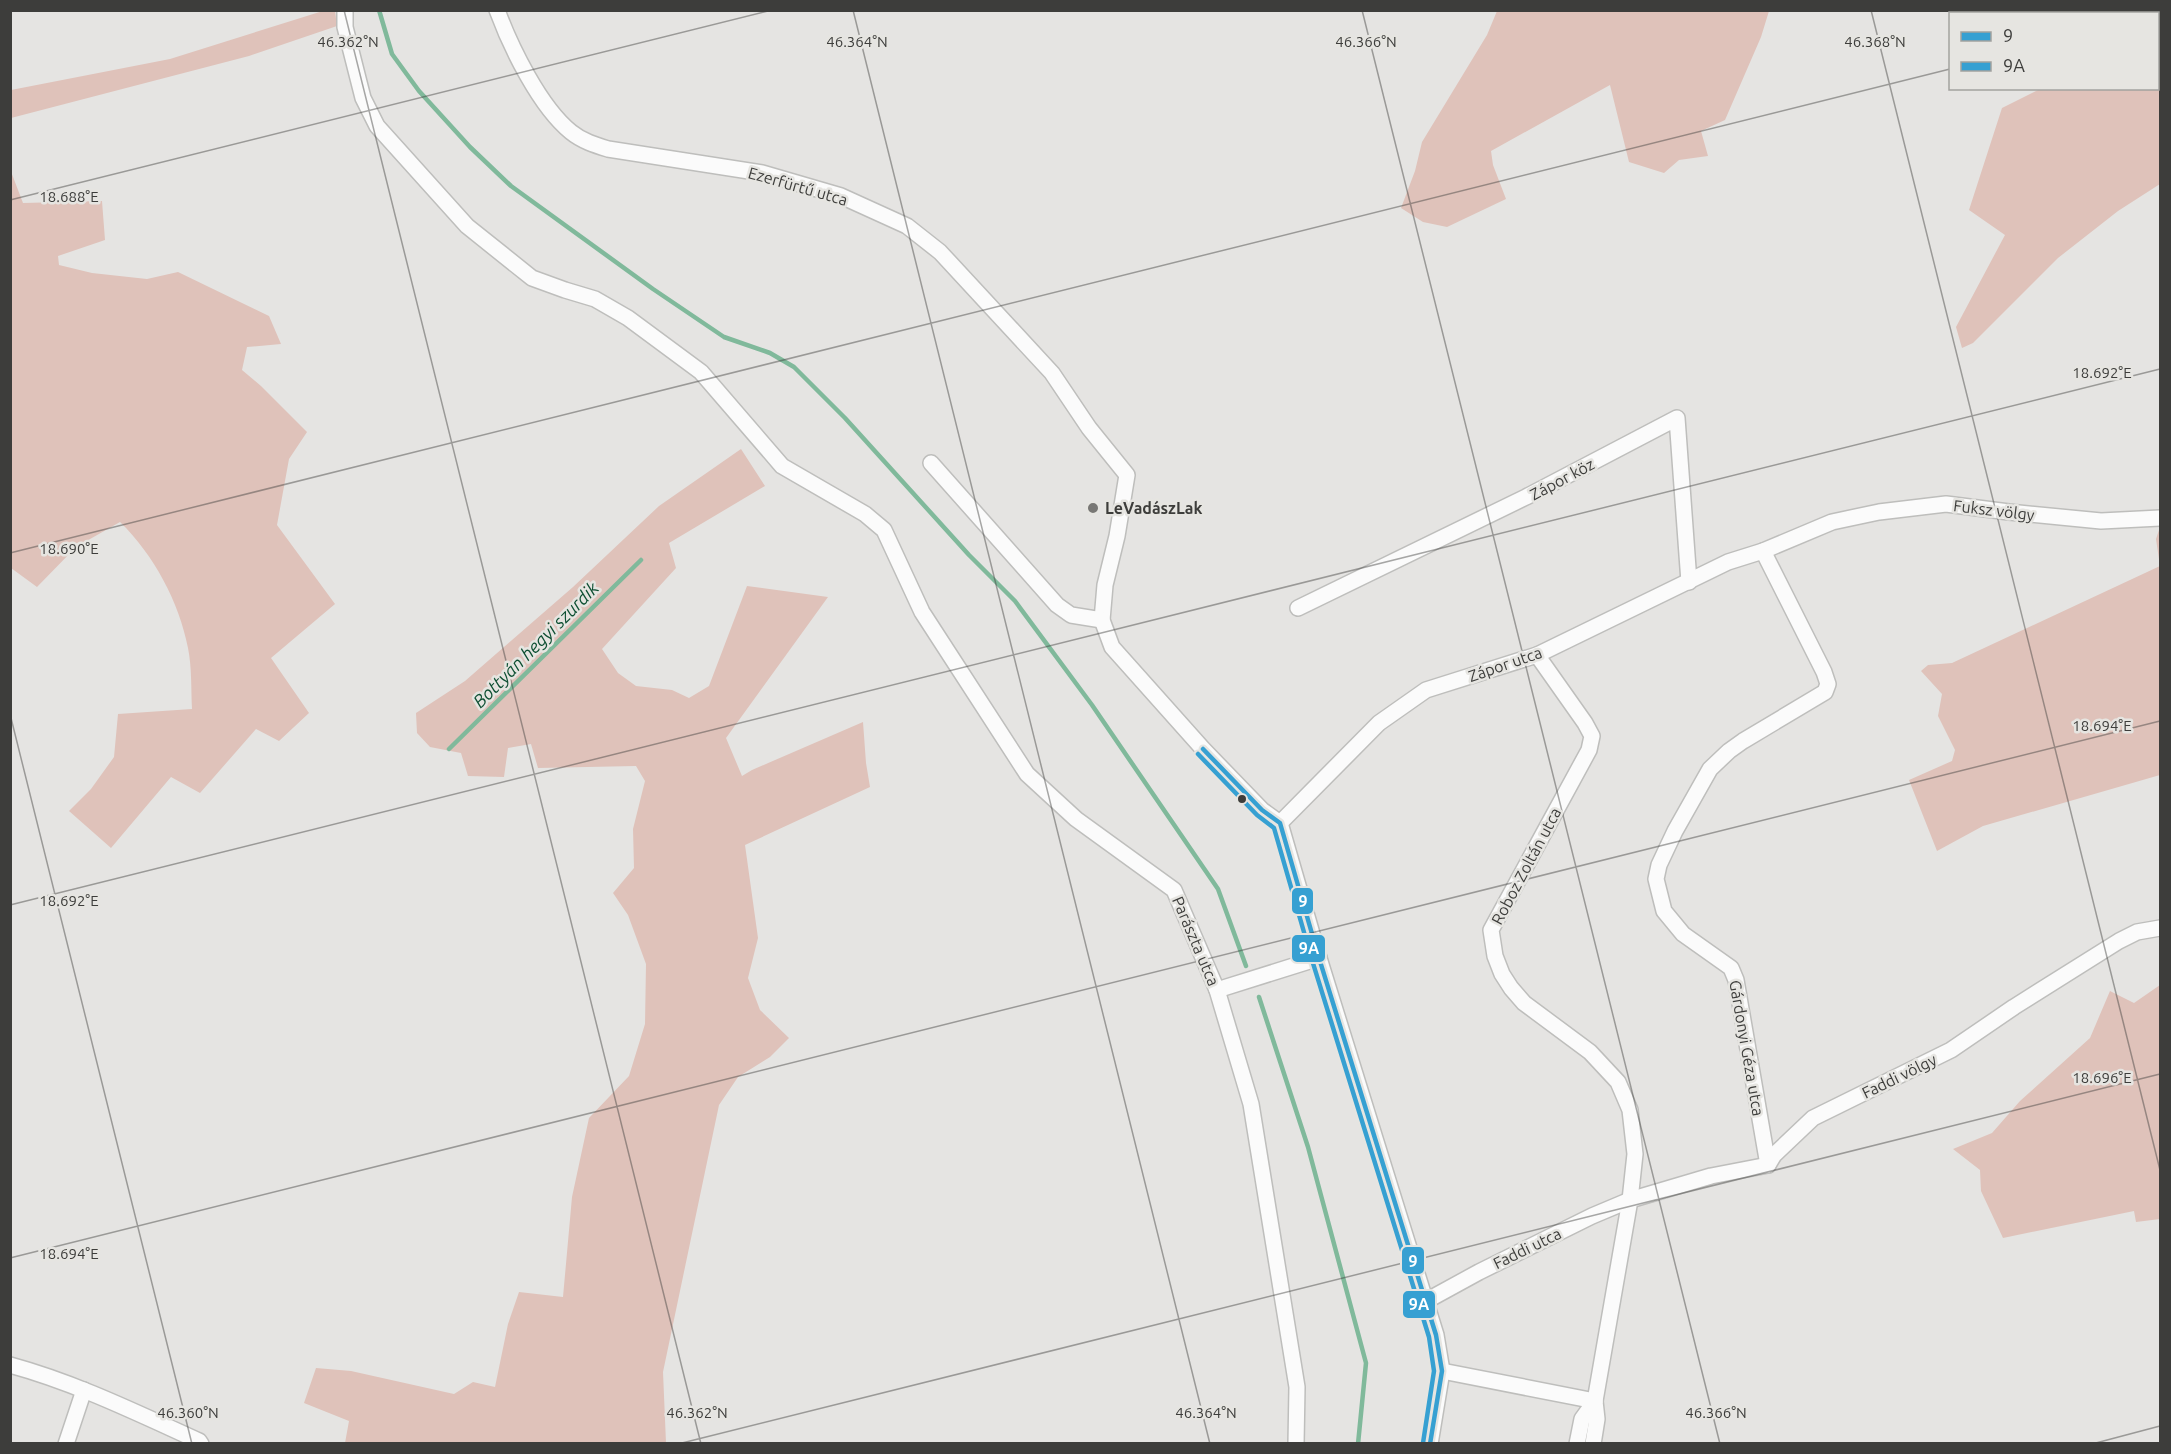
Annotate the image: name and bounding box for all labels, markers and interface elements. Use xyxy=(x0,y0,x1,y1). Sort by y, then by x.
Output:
legend xyxy=(1949,12,2159,90)
text: 9 xyxy=(2003,25,2013,45)
text: 46.362°N xyxy=(317,33,379,50)
text: 46.364°N xyxy=(826,33,888,50)
text: 46.366°N xyxy=(1335,33,1397,50)
text: 46.368°N xyxy=(1844,33,1906,50)
text: 9A xyxy=(2003,55,2025,75)
street label: Ezerfürtű utca xyxy=(746,163,850,209)
text: 18.688°E xyxy=(39,188,99,205)
text: 18.692°E xyxy=(2072,364,2132,381)
street label: Zápor köz xyxy=(1527,455,1597,503)
street label: Fuksz völgy xyxy=(1952,496,2036,524)
place label: LeVadászLak xyxy=(1105,499,1203,517)
marker: LeVadászLak xyxy=(1086,501,1100,515)
text: 18.690°E xyxy=(39,540,99,557)
water label: Bottyán hegyi szurdik xyxy=(468,577,603,711)
street label: Zápor utca xyxy=(1466,643,1544,685)
text: 18.694°E xyxy=(2072,717,2132,734)
unlabelled marker xyxy=(1236,793,1248,805)
street label: Roboz Zoltán utca xyxy=(1488,805,1564,927)
line badge: 9 xyxy=(1291,887,1314,915)
text: 18.692°E xyxy=(39,892,99,909)
text: 9 xyxy=(1298,892,1308,910)
street label: Parászta utca xyxy=(1169,894,1223,988)
line badge: 9A xyxy=(1291,934,1326,963)
text: 9A xyxy=(1299,939,1320,957)
street label: Gárdonyi Géza utca xyxy=(1726,979,1768,1117)
street label: Faddi völgy xyxy=(1859,1050,1939,1102)
text: 18.696°E xyxy=(2072,1069,2132,1086)
street label: Faddi utca xyxy=(1490,1224,1564,1272)
text: 18.694°E xyxy=(39,1245,99,1262)
line badge: 9 xyxy=(1401,1246,1425,1275)
text: 9 xyxy=(1408,1252,1418,1270)
line badge: 9A xyxy=(1402,1290,1436,1319)
text: 9A xyxy=(1409,1295,1430,1313)
text: 46.360°N xyxy=(157,1404,219,1421)
text: 46.362°N xyxy=(666,1404,728,1421)
text: 46.364°N xyxy=(1175,1404,1237,1421)
text: 46.366°N xyxy=(1685,1404,1747,1421)

